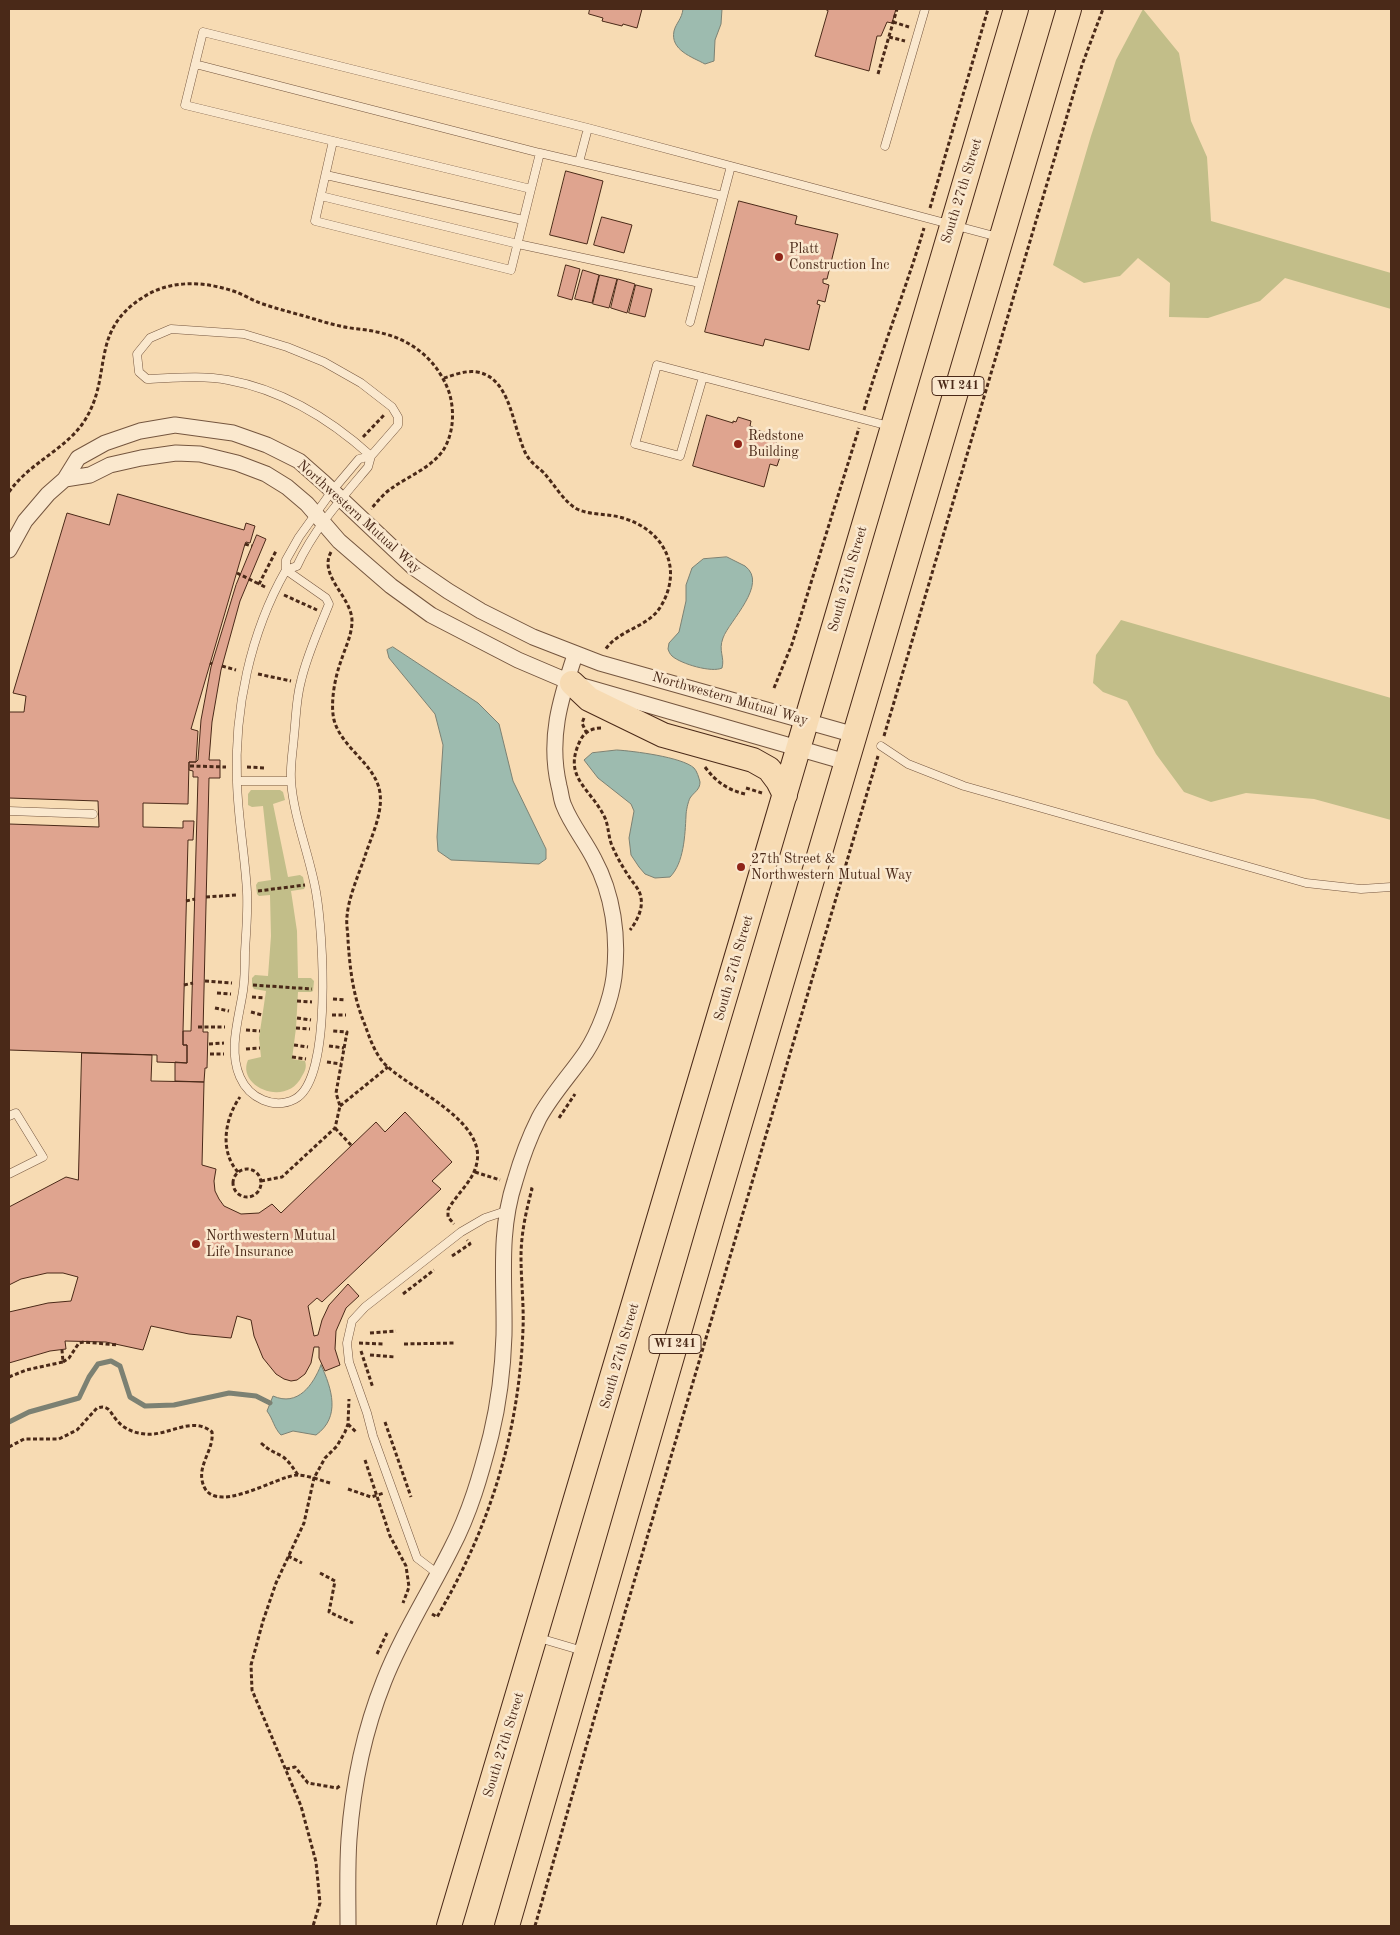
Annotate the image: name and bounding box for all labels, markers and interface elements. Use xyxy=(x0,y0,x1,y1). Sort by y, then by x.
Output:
street label: South 27th Street xyxy=(938,136,986,246)
place label: Platt Construction Inc xyxy=(789,241,889,274)
marker: Platt Construction Inc xyxy=(773,251,785,263)
road number: WI 241 xyxy=(932,376,984,396)
place label: Redstone Building xyxy=(748,428,804,461)
marker: Redstone Building xyxy=(732,438,744,450)
street label: Northwestern Mutual Way xyxy=(293,457,425,577)
street label: South 27th Street xyxy=(825,524,871,634)
street label: Northwestern Mutual Way xyxy=(650,669,810,729)
place label: 27th Street & Northwestern Mutual Way xyxy=(751,851,912,884)
marker: 27th Street & Northwestern Mutual Way xyxy=(735,861,747,873)
street label: South 27th Street xyxy=(711,913,757,1023)
place label: Northwestern Mutual Life Insurance xyxy=(206,1228,336,1260)
marker: Northwestern Mutual Life Insurance xyxy=(190,1238,202,1250)
street label: South 27th Street xyxy=(597,1301,643,1411)
road number: WI 241 xyxy=(649,1335,701,1354)
street label: South 27th Street xyxy=(480,1690,528,1800)

